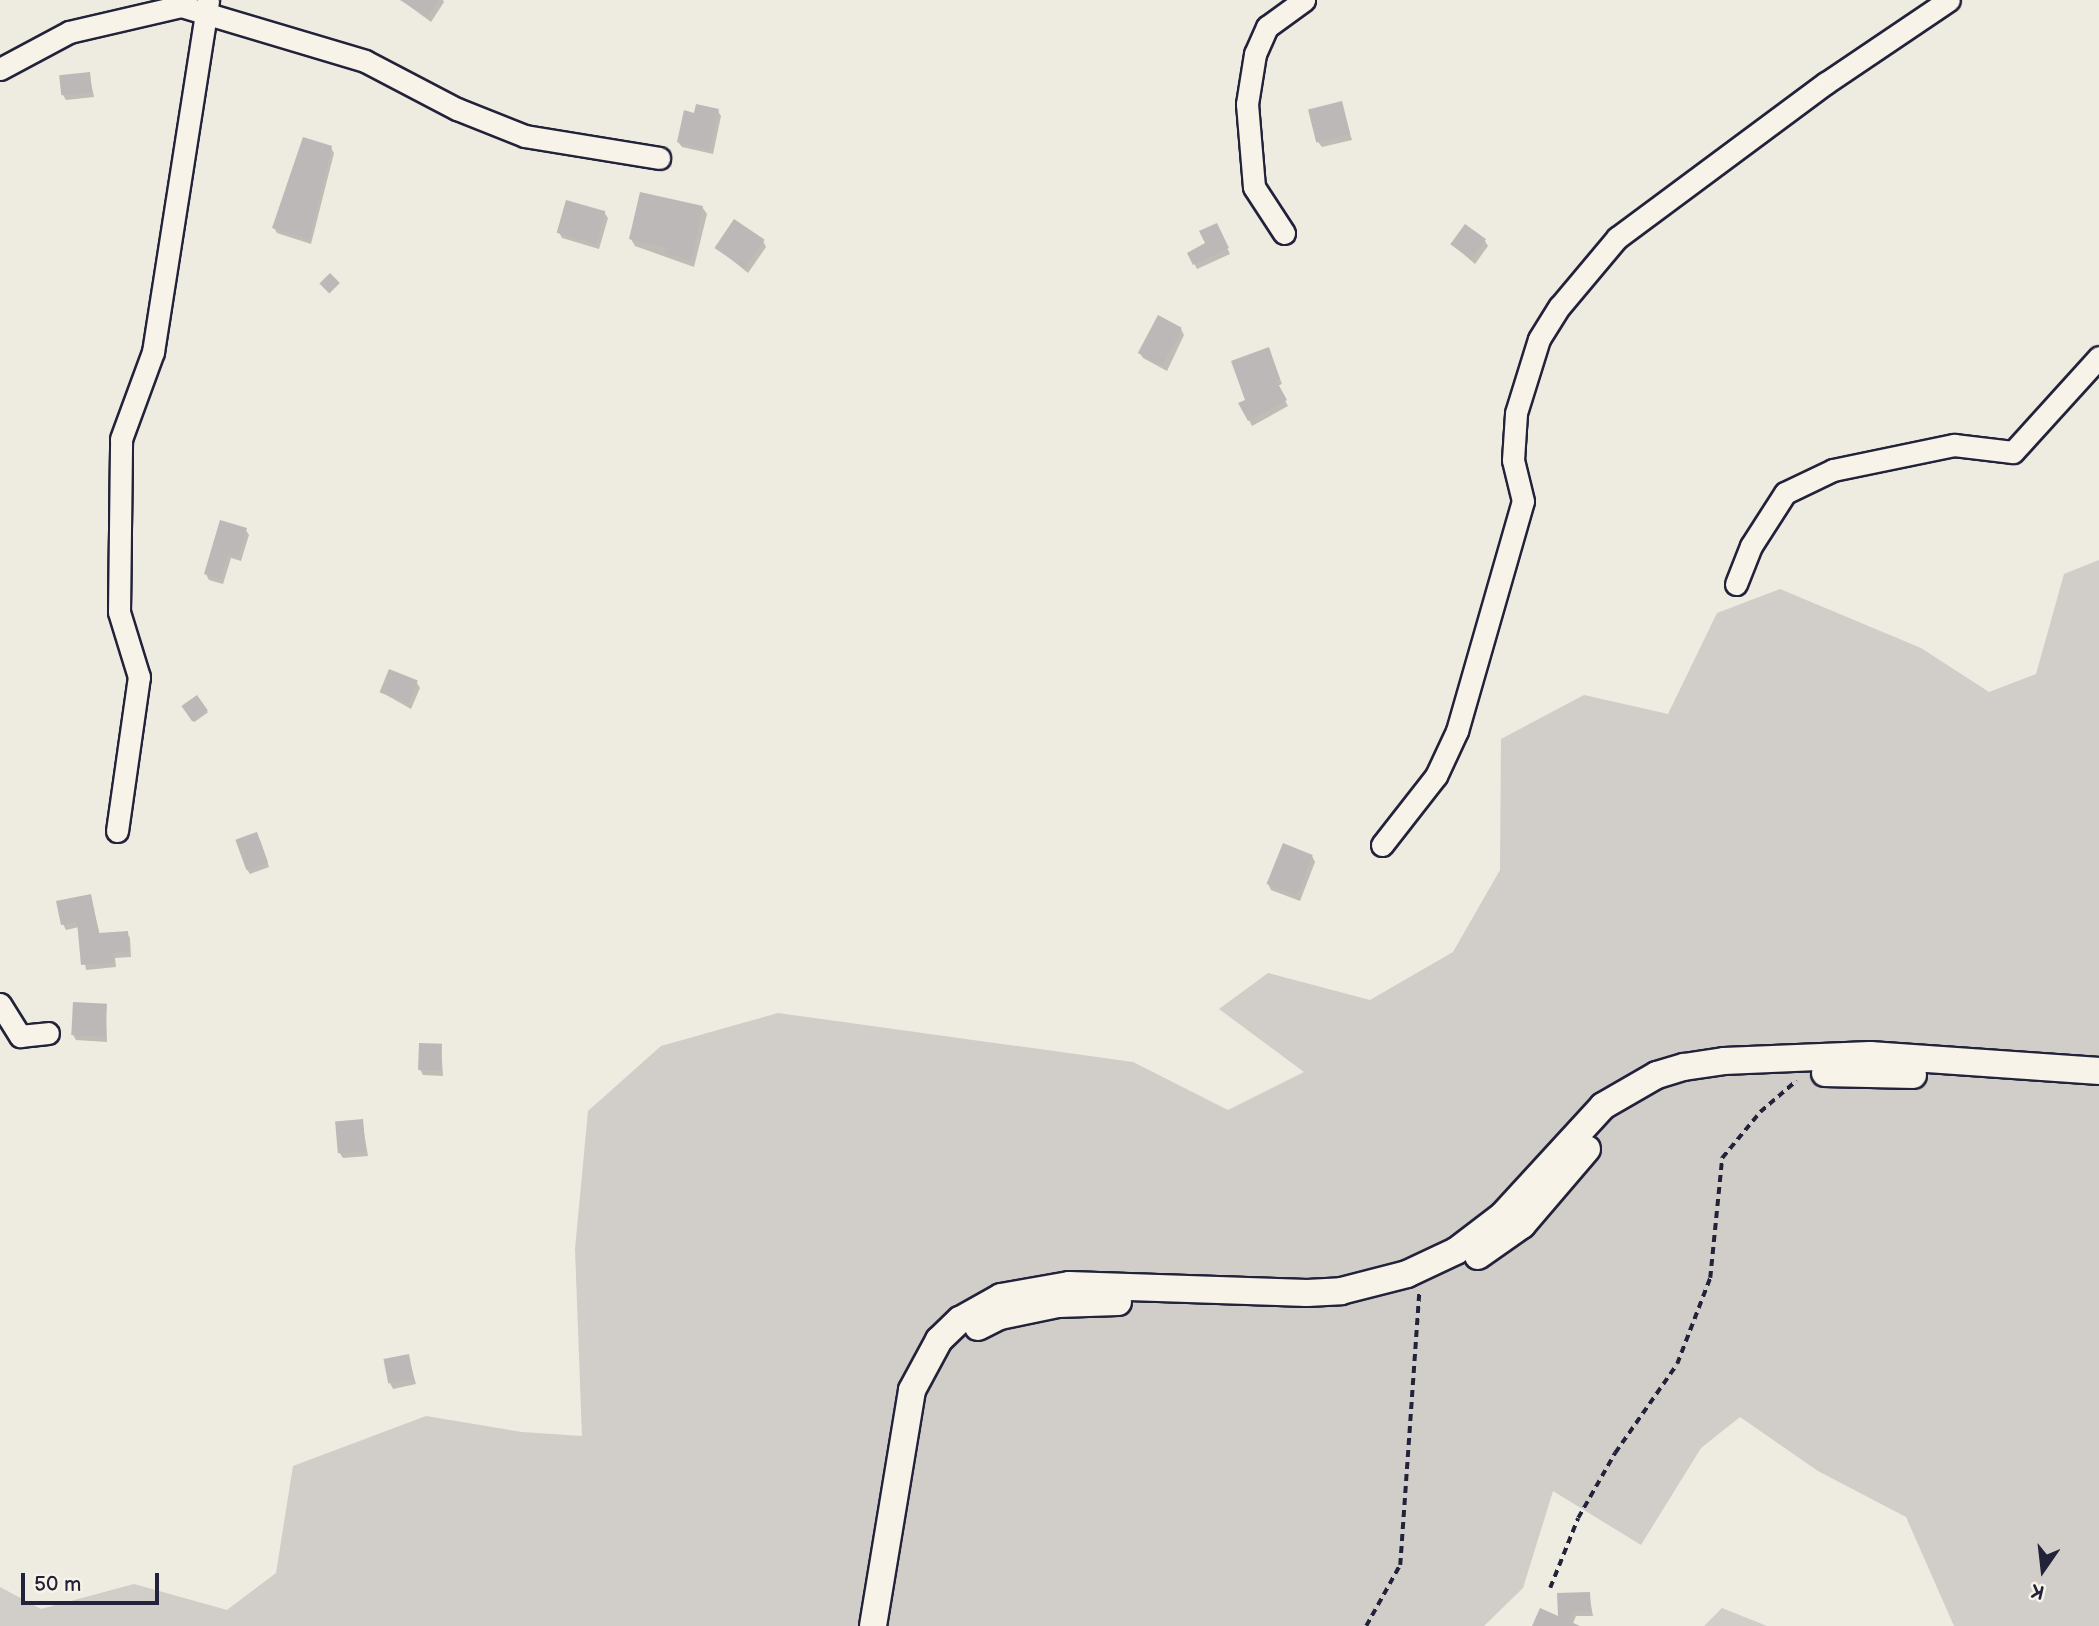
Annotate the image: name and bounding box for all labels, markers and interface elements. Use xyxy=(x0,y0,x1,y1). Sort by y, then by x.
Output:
north arrow xyxy=(2008,1535,2078,1605)
scale bar xyxy=(24,1560,163,1604)
text: 50 m xyxy=(34,1572,81,1597)
text: K xyxy=(2029,1578,2047,1604)

